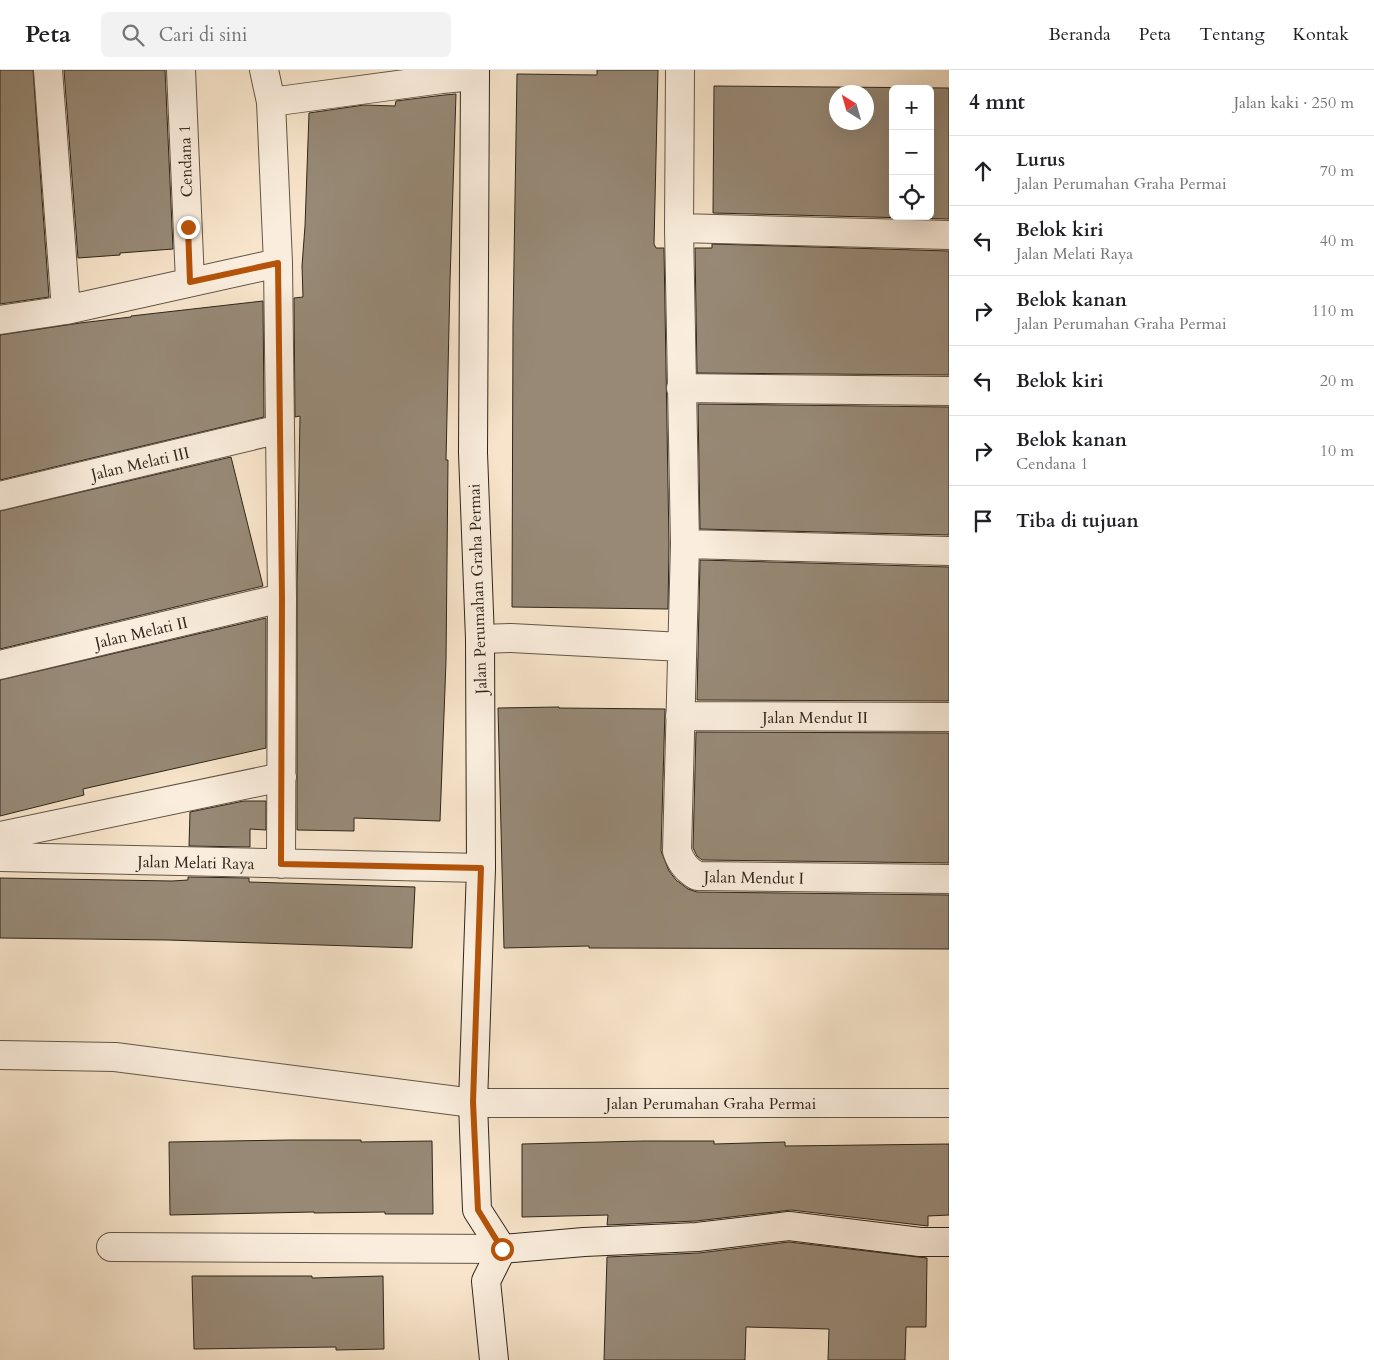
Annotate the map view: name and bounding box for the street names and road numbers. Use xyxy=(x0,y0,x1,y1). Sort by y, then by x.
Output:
street label: Cendana 1 xyxy=(174,124,198,198)
street label: Jalan Melati III xyxy=(87,442,192,486)
street label: Jalan Perumahan Graha Permai xyxy=(463,483,493,697)
street label: Jalan Melati II xyxy=(91,612,190,655)
street label: Jalan Mendut II xyxy=(760,707,868,729)
street label: Jalan Melati Raya xyxy=(135,851,255,875)
street label: Jalan Mendut I xyxy=(702,866,804,890)
street label: Jalan Perumahan Graha Permai xyxy=(604,1093,817,1115)

